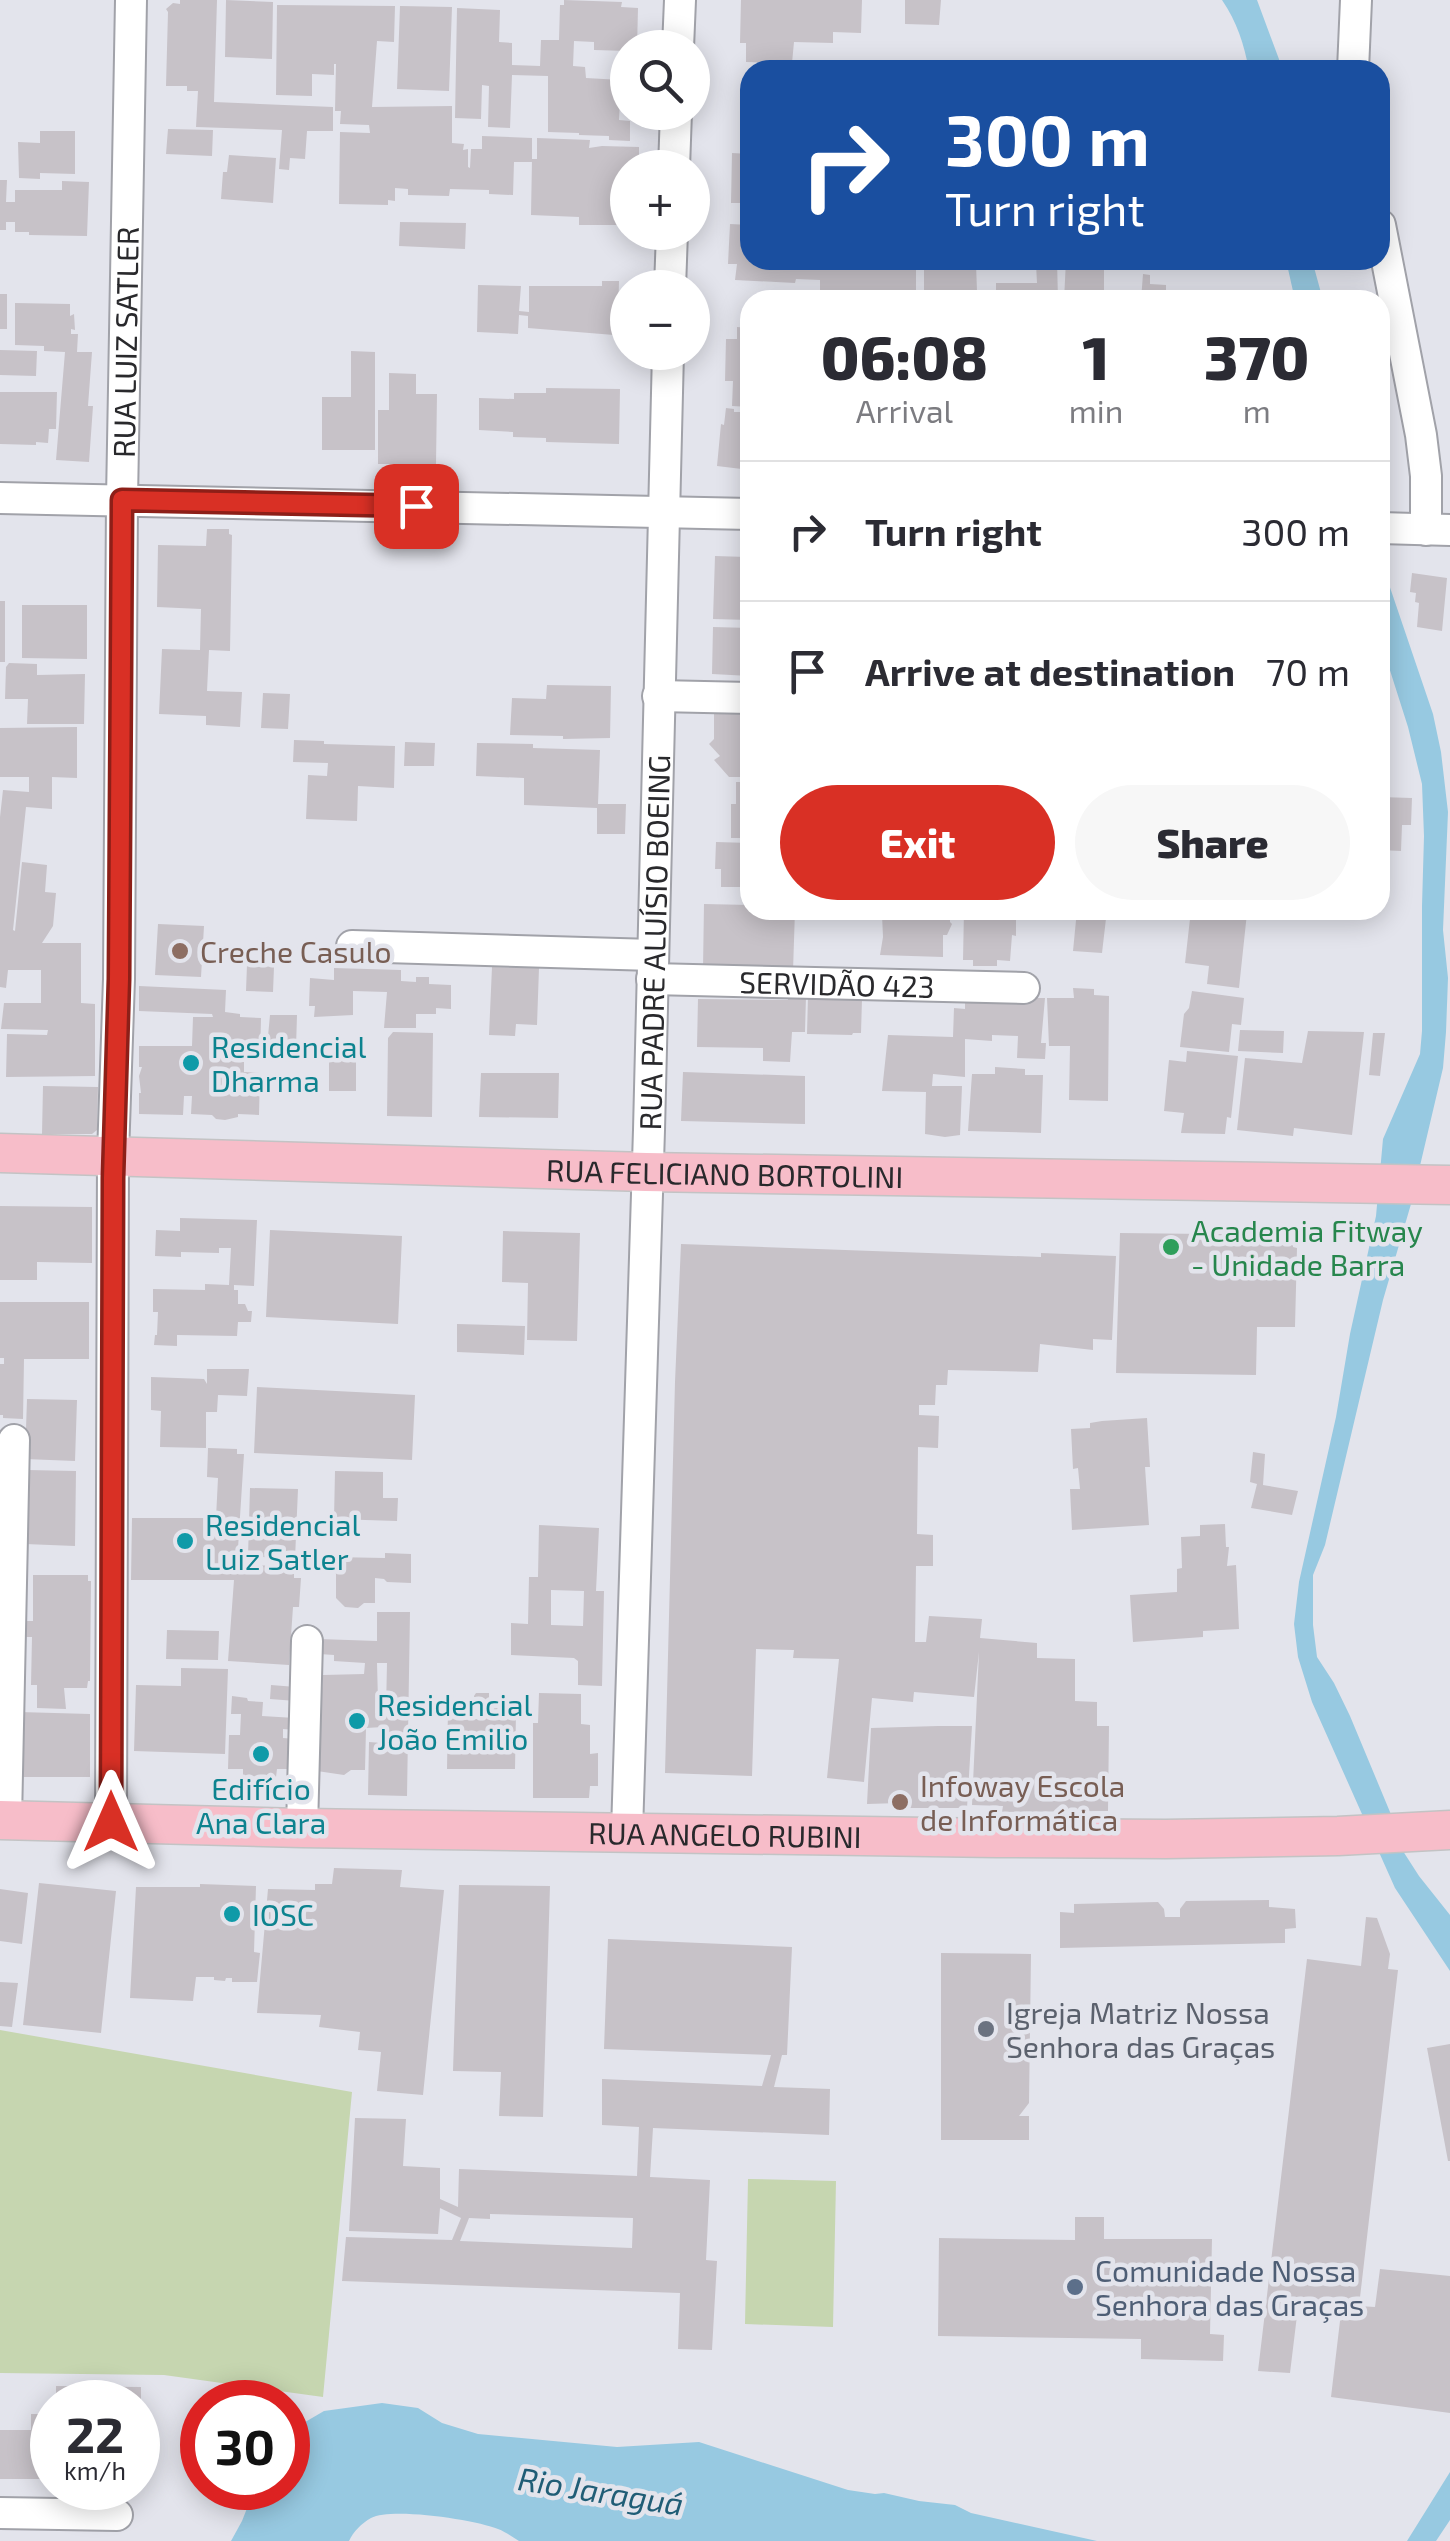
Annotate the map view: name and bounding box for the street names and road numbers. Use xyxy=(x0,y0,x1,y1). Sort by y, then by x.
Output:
street label: RUA LUIZ SATLER xyxy=(105,226,145,458)
street label: RUA PADRE ALUÍSIO BOEING xyxy=(631,754,676,1131)
street label: SERVIDÃO 423 xyxy=(739,963,935,1004)
street label: RUA FELICIANO BORTOLINI xyxy=(546,1151,904,1194)
street label: RUA ANGELO RUBINI xyxy=(588,1814,862,1854)

